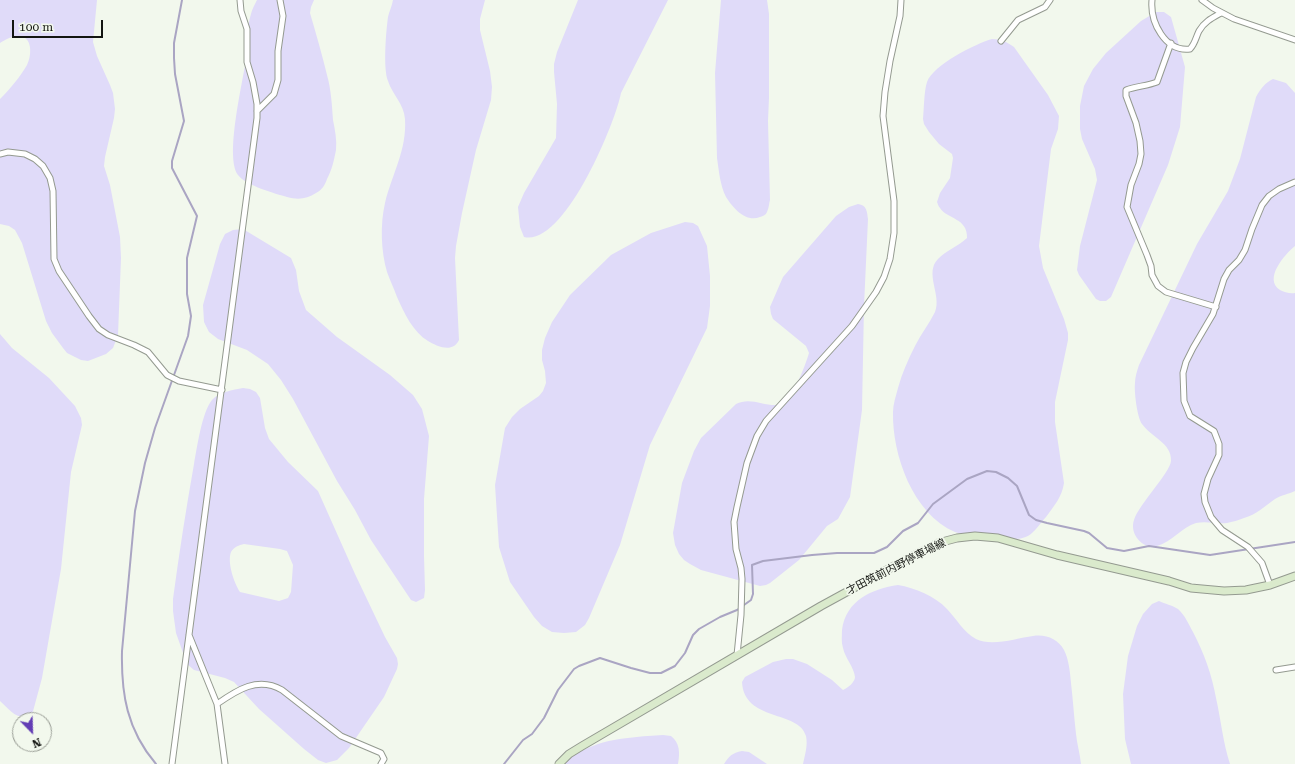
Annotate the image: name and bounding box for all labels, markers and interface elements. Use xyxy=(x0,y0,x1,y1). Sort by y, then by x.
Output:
scale bar xyxy=(14,12,105,38)
text: 100 m xyxy=(19,20,53,34)
street label: 才田筑前内野停車場線 xyxy=(844,536,948,598)
north arrow xyxy=(12,712,52,752)
text: N xyxy=(30,735,43,750)

